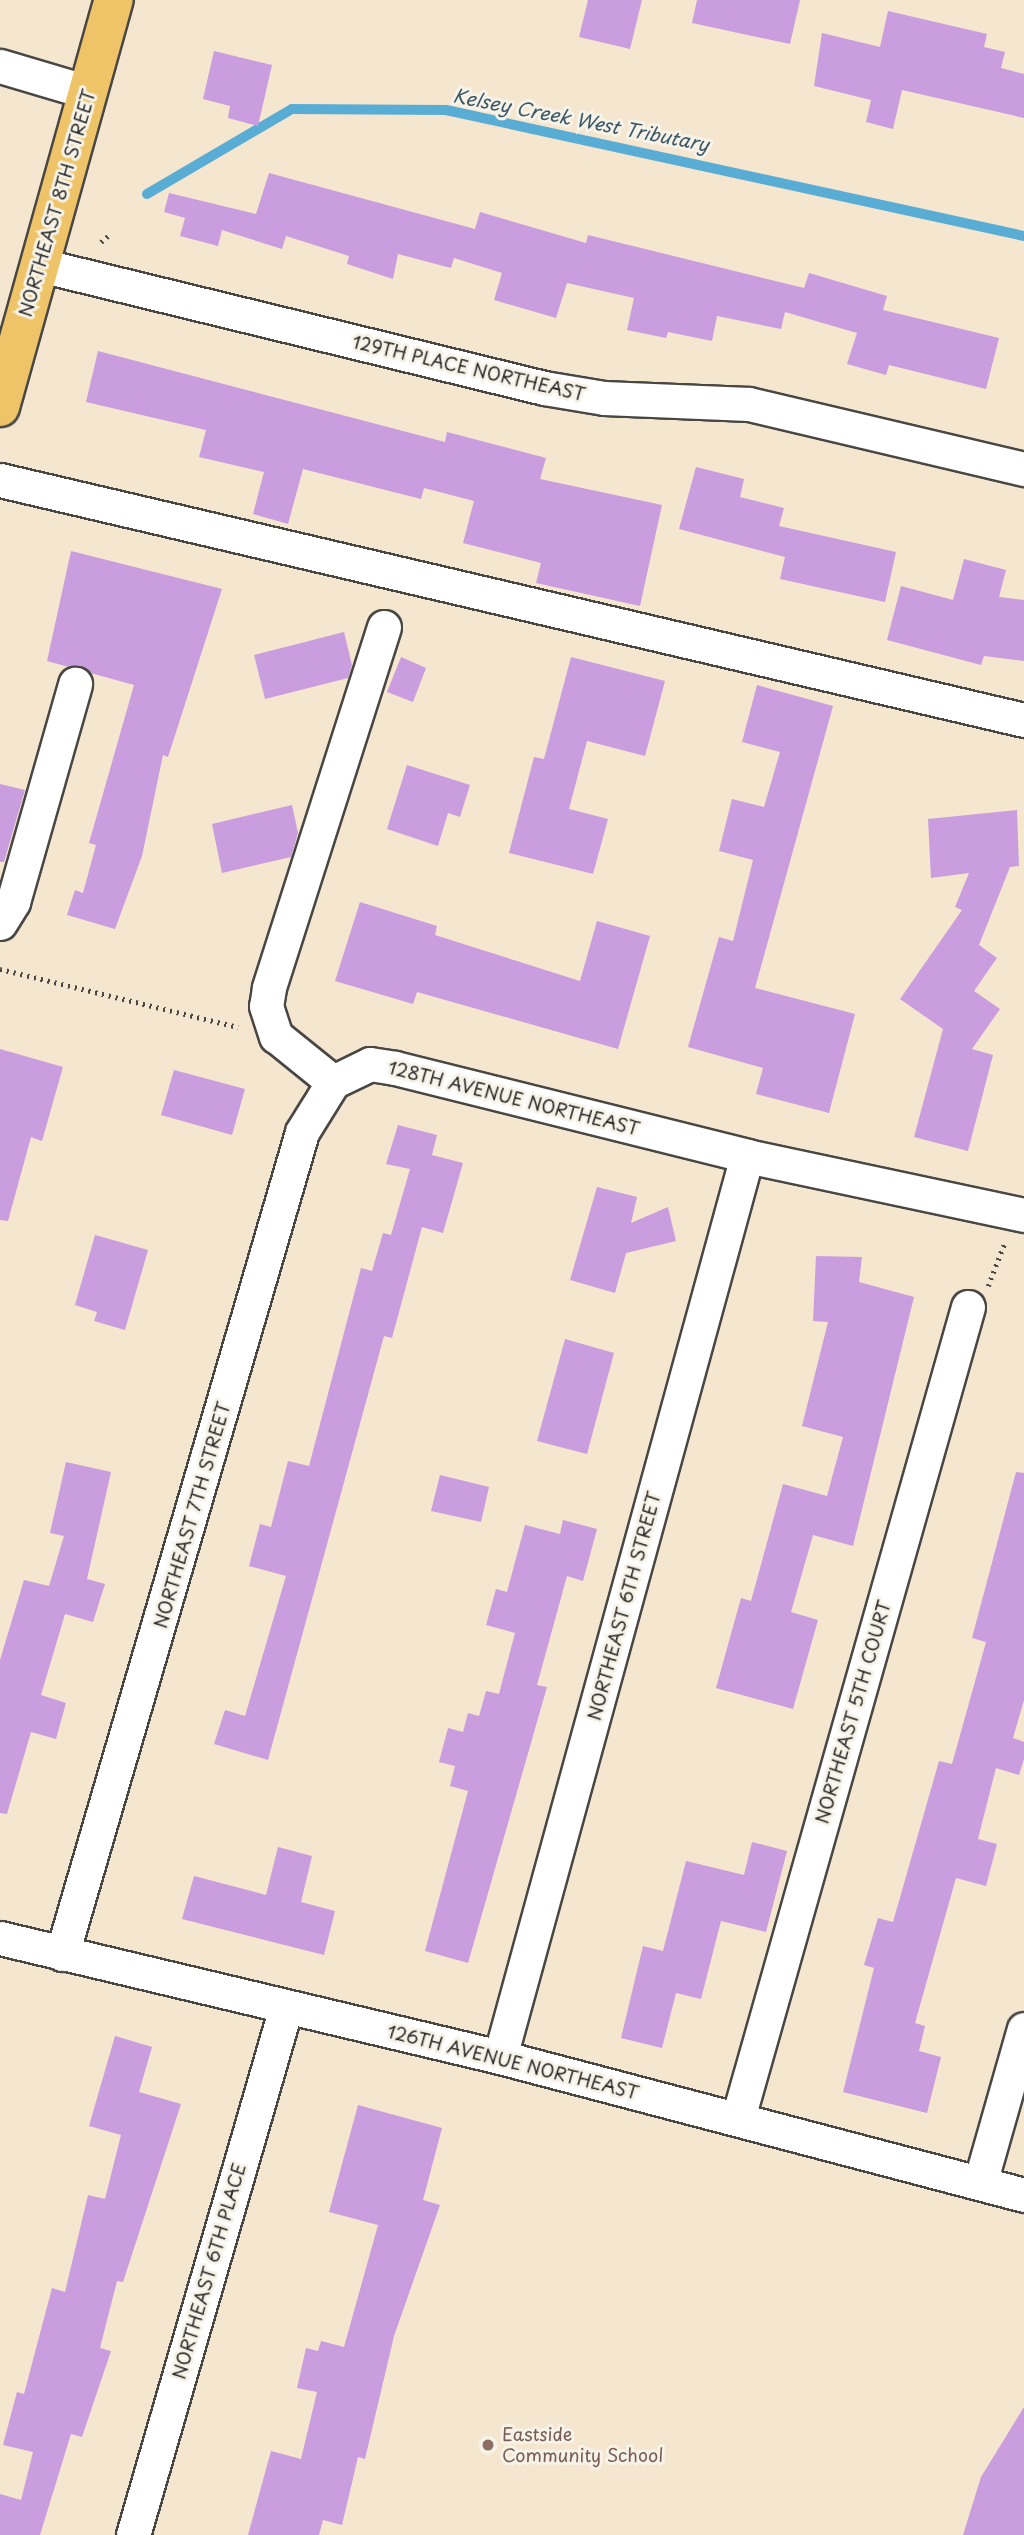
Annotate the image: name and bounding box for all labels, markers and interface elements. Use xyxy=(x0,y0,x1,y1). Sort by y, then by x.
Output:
water label: Kelsey Creek West Tributary xyxy=(451,84,711,156)
street label: NORTHEAST 8TH STREET xyxy=(14,88,100,318)
street label: 129TH PLACE NORTHEAST xyxy=(349,330,589,406)
street label: 128TH AVENUE NORTHEAST xyxy=(386,1056,642,1140)
street label: NORTHEAST 7TH STREET xyxy=(149,1400,235,1630)
street label: NORTHEAST 6TH STREET xyxy=(583,1490,665,1722)
street label: NORTHEAST 5TH COURT xyxy=(811,1599,895,1825)
street label: 126TH AVENUE NORTHEAST xyxy=(385,2020,641,2104)
street label: NORTHEAST 6TH PLACE xyxy=(168,2161,250,2381)
place label: Eastside Community School xyxy=(502,2424,665,2466)
marker: Eastside Community School xyxy=(480,2437,496,2453)

